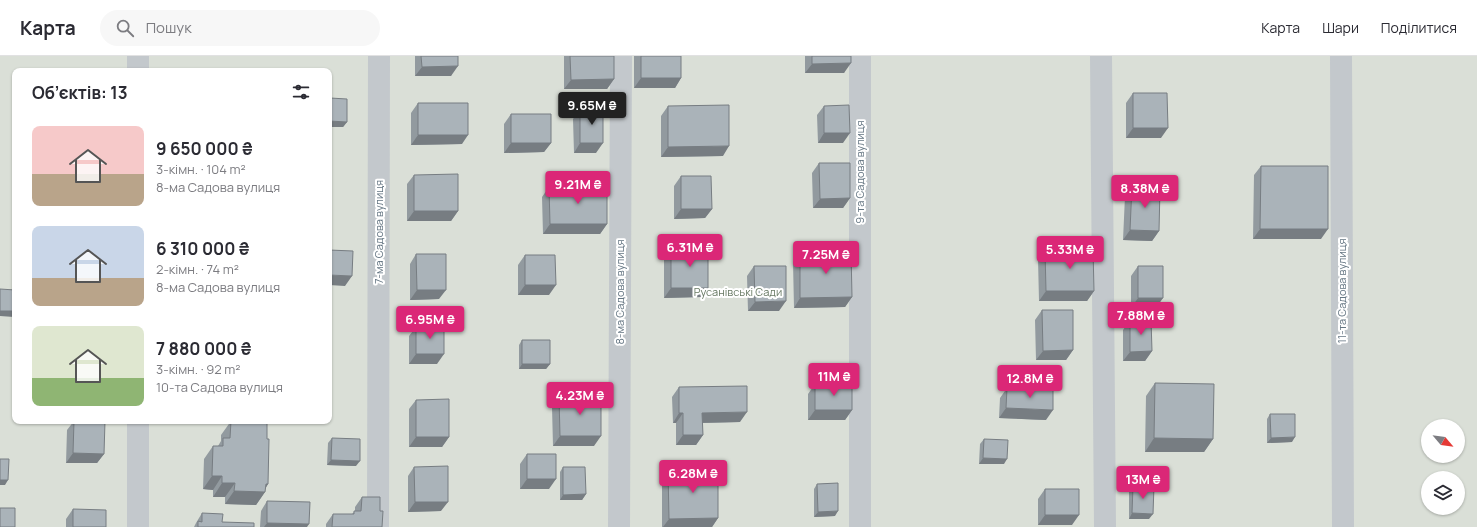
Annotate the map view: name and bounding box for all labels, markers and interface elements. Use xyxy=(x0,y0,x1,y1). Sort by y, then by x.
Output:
search box xyxy=(100,10,380,46)
text: Карта xyxy=(20,15,76,41)
icon: search xyxy=(114,17,136,39)
text: Пошук xyxy=(146,17,192,38)
text: Карта xyxy=(1261,18,1300,37)
text: Шари xyxy=(1322,18,1359,37)
text: Поділитися xyxy=(1381,18,1457,37)
text: Об’єктів: 13 xyxy=(32,81,128,104)
icon: filters xyxy=(290,81,312,103)
pin: 9.65M ₴ xyxy=(555,92,629,126)
text: 9.65M ₴ xyxy=(567,96,617,114)
street label: 9-та Садова вулиця xyxy=(852,120,867,224)
text: 9 650 000 ₴ xyxy=(156,137,253,160)
icon: home xyxy=(64,142,112,190)
text: 3-кімн. · 104 m² xyxy=(156,160,246,178)
pin: 9.21M ₴ xyxy=(541,171,615,205)
text: 9.21M ₴ xyxy=(554,175,602,193)
pin: 8.38M ₴ xyxy=(1108,175,1182,209)
text: 8-ма Садова вулиця xyxy=(156,178,280,196)
text: 8.38M ₴ xyxy=(1120,179,1170,197)
street label: 7-ма Садова вулиця xyxy=(371,180,386,284)
pin: 6.31M ₴ xyxy=(653,234,727,268)
pin: 5.33M ₴ xyxy=(1033,236,1107,270)
text: 6 310 000 ₴ xyxy=(156,237,250,260)
text: 6.31M ₴ xyxy=(666,238,714,256)
street label: 11-та Садова вулиця xyxy=(1334,238,1349,344)
street label: 8-ма Садова вулиця xyxy=(612,239,627,345)
text: 5.33M ₴ xyxy=(1046,240,1094,258)
pin: 7.25M ₴ xyxy=(789,241,863,275)
icon: home xyxy=(64,242,112,290)
text: 7.25M ₴ xyxy=(802,245,850,263)
text: 2-кімн. · 74 m² xyxy=(156,260,239,278)
text: 8-ма Садова вулиця xyxy=(156,278,280,296)
park label: Русанівські Сади xyxy=(694,284,782,299)
pin: 7.88M ₴ xyxy=(1104,302,1178,336)
pin: 6.95M ₴ xyxy=(393,306,467,340)
text: 7.88M ₴ xyxy=(1117,306,1165,324)
text: 6.95M ₴ xyxy=(405,310,455,328)
text: 7 880 000 ₴ xyxy=(156,337,252,360)
icon: home xyxy=(64,342,112,390)
text: 3-кімн. · 92 m² xyxy=(156,360,241,378)
pin: 11M ₴ xyxy=(806,363,862,397)
pin: 12.8M ₴ xyxy=(993,365,1067,399)
text: 11M ₴ xyxy=(817,367,851,385)
text: 12.8M ₴ xyxy=(1006,369,1054,387)
text: 10-та Садова вулиця xyxy=(156,378,283,396)
pin: 4.23M ₴ xyxy=(543,382,617,416)
text: 4.23M ₴ xyxy=(556,386,604,404)
north arrow xyxy=(1421,419,1465,463)
map controls xyxy=(1421,419,1465,515)
pin: 6.28M ₴ xyxy=(656,460,730,494)
text: 6.28M ₴ xyxy=(668,464,718,482)
pin: 13M ₴ xyxy=(1115,466,1171,500)
text: 13M ₴ xyxy=(1125,470,1161,488)
button: layers xyxy=(1421,471,1465,515)

